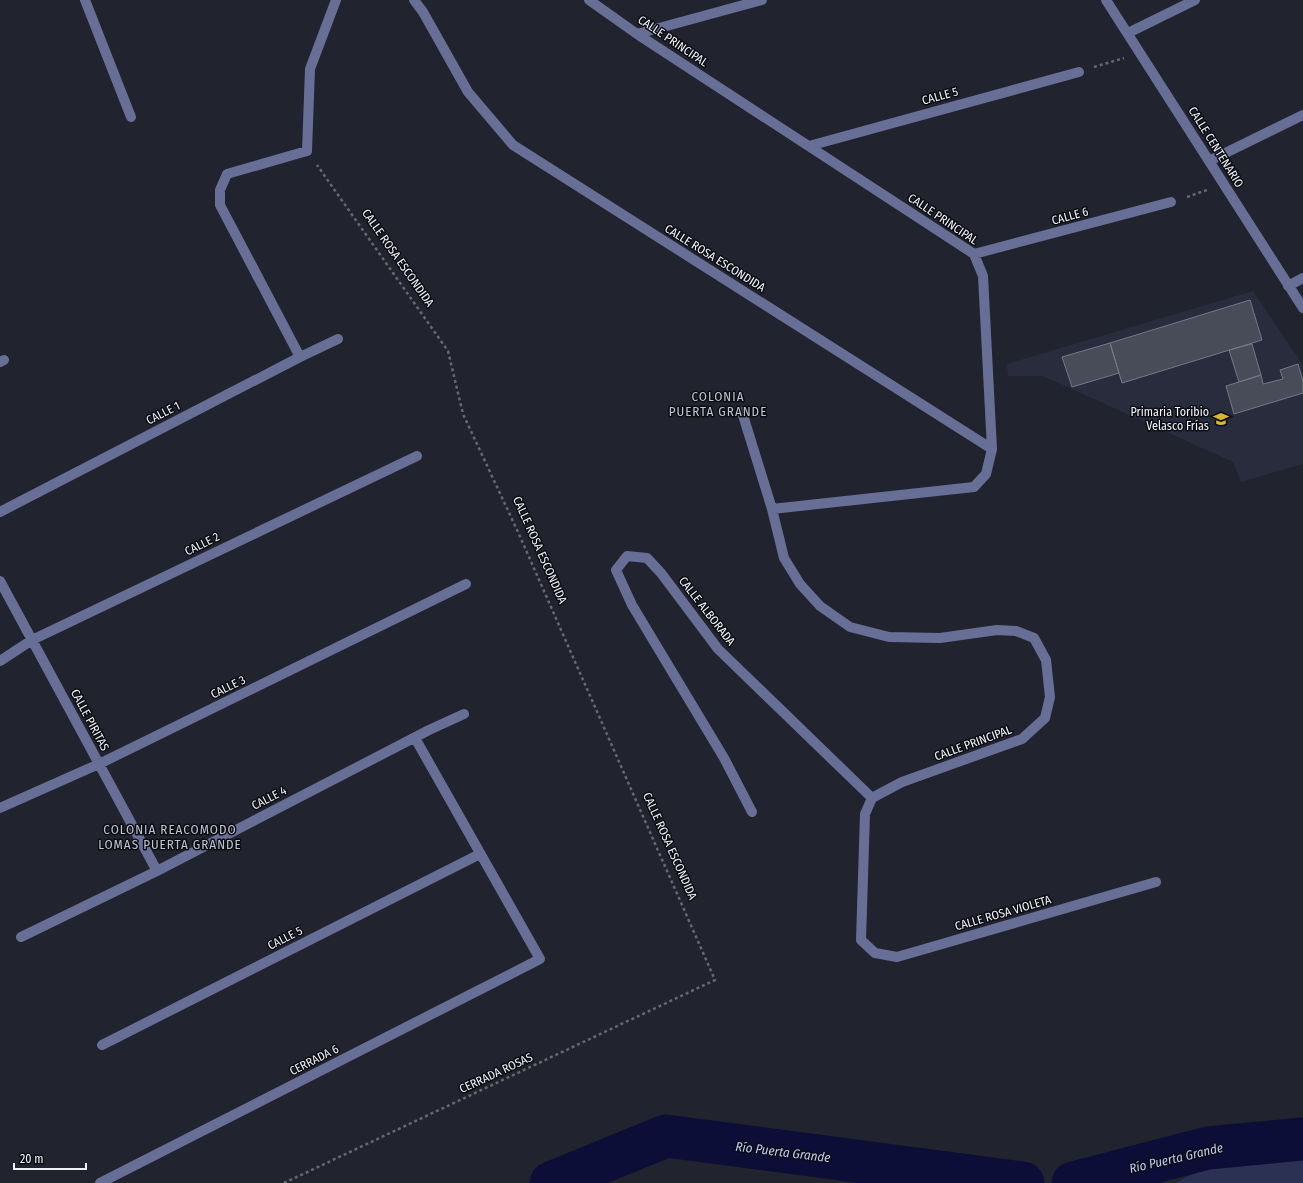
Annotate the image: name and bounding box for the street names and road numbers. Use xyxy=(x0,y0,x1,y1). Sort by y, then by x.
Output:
street label: CALLE PRINCIPAL xyxy=(635,13,711,70)
street label: CALLE 5 xyxy=(920,84,960,108)
street label: CALLE CENTENARIO xyxy=(1186,104,1246,190)
street label: CALLE PRINCIPAL xyxy=(905,191,981,248)
street label: CALLE 6 xyxy=(1050,204,1090,228)
street label: CALLE ROSA ESCONDIDA xyxy=(359,207,437,310)
street label: CALLE ROSA ESCONDIDA xyxy=(662,221,768,295)
street label: CALLE 1 xyxy=(144,399,182,427)
street label: CALLE ROSA ESCONDIDA xyxy=(510,494,570,606)
street label: CALLE 2 xyxy=(182,530,222,558)
street label: CALLE ALBORADA xyxy=(676,574,739,649)
street label: CALLE 3 xyxy=(208,673,248,701)
street label: CALLE PIRITAS xyxy=(68,687,112,753)
street label: CALLE PRINCIPAL xyxy=(932,722,1014,763)
street label: CALLE 4 xyxy=(249,783,289,813)
street label: CALLE ROSA ESCONDIDA xyxy=(640,790,700,902)
street label: CALLE ROSA VIOLETA xyxy=(953,892,1053,933)
street label: CALLE 5 xyxy=(265,923,305,953)
street label: CERRADA 6 xyxy=(287,1042,341,1078)
street label: CERRADA ROSAS xyxy=(457,1050,535,1096)

